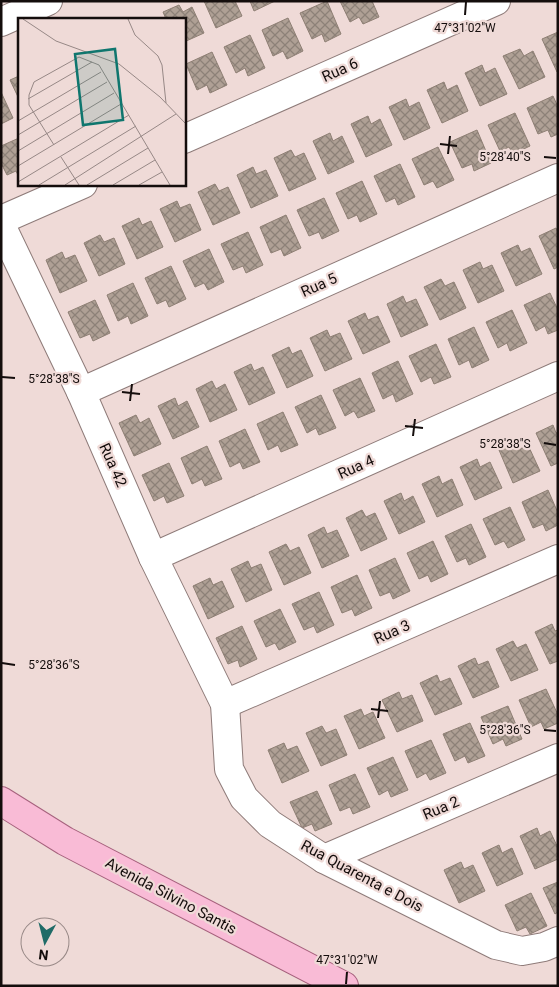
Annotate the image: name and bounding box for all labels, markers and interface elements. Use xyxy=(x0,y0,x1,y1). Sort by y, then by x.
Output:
inset map xyxy=(18,18,185,185)
text: 47°31'02"W xyxy=(434,21,496,35)
street label: Rua 6 xyxy=(319,54,361,86)
text: 5°28'40"S xyxy=(479,150,531,164)
street label: Rua 5 xyxy=(298,269,340,301)
text: 5°28'38"S xyxy=(28,372,80,386)
text: 5°28'38"S xyxy=(479,437,531,451)
street label: Rua 42 xyxy=(95,440,131,490)
street label: Rua 4 xyxy=(335,451,377,483)
street label: Rua 3 xyxy=(371,616,413,648)
text: 5°28'36"S xyxy=(28,658,80,672)
text: 5°28'36"S xyxy=(479,723,531,737)
street label: Rua 2 xyxy=(420,792,462,824)
street label: Rua Quarenta e Dois xyxy=(298,836,426,916)
street label: Avenida Silvino Santis xyxy=(102,854,240,938)
north arrow xyxy=(20,917,70,967)
text: N xyxy=(38,946,49,963)
text: 47°31'02"W xyxy=(316,953,378,967)

